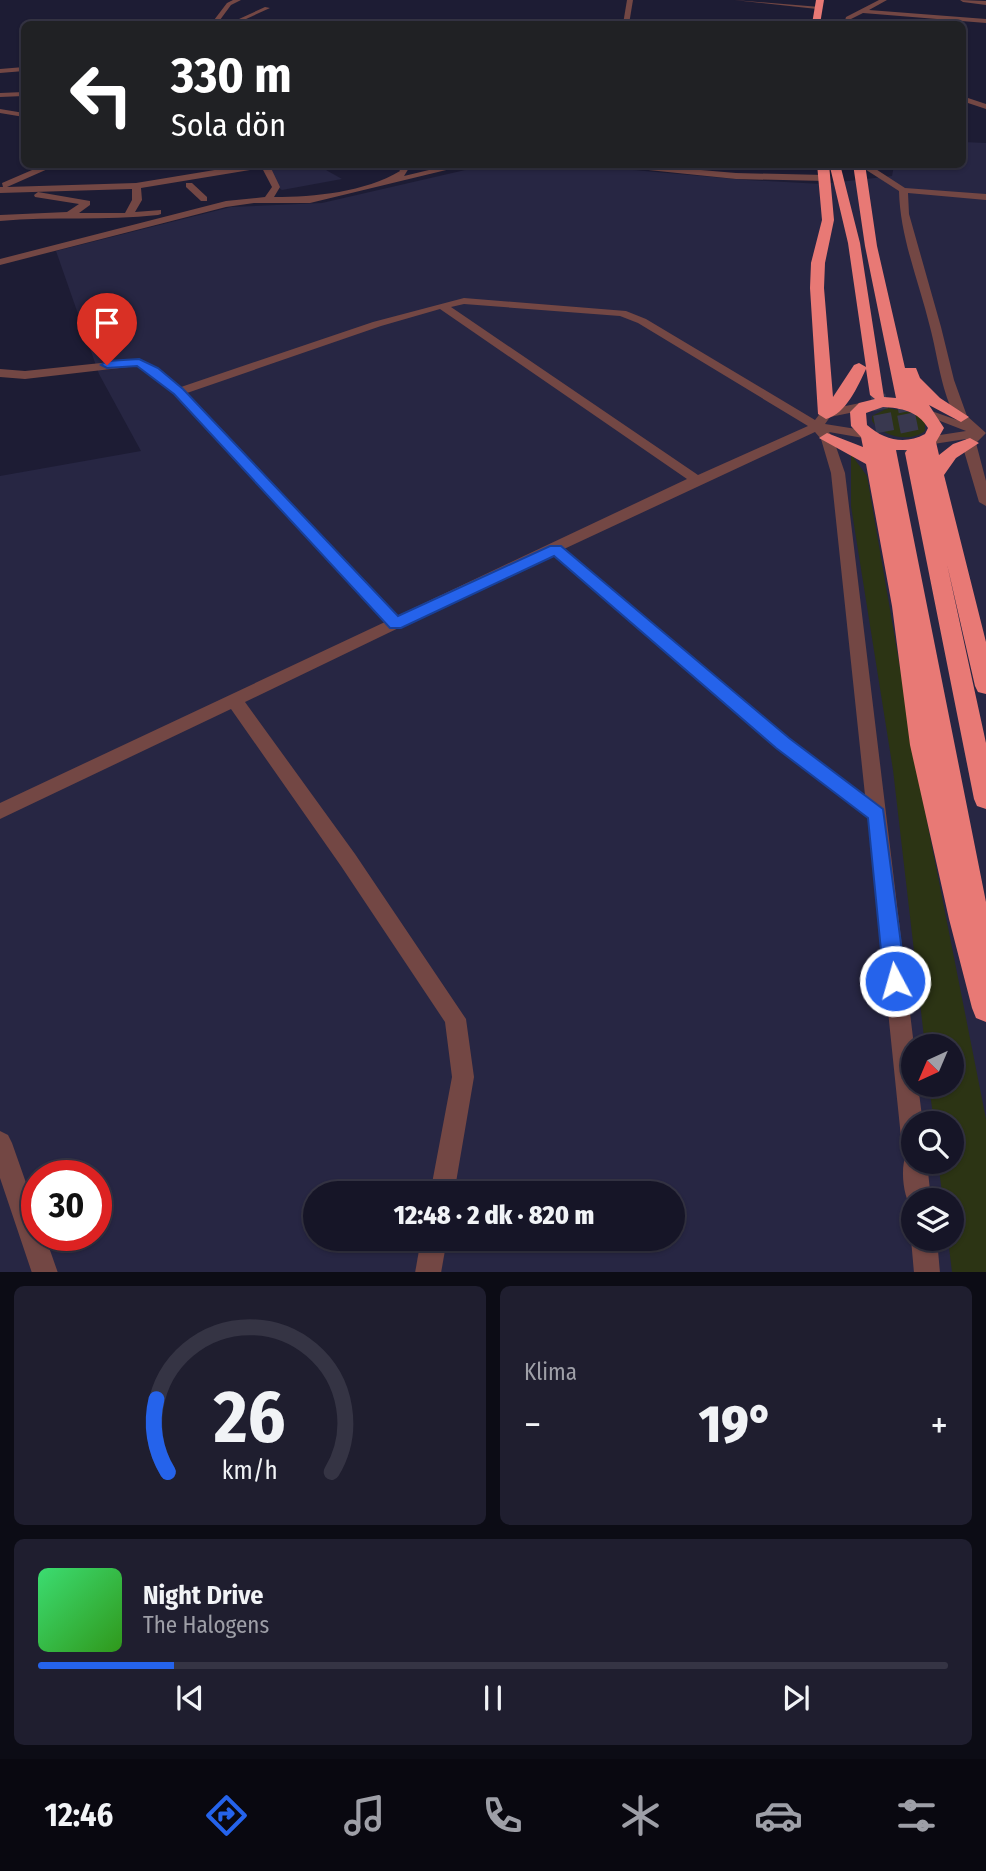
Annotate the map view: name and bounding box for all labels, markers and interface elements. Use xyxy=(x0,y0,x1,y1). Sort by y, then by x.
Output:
text: 330 m xyxy=(171,46,292,105)
icon: left xyxy=(56,49,147,140)
text: Sola dön xyxy=(171,106,286,144)
pin xyxy=(77,293,137,365)
icon: arrive xyxy=(88,304,126,342)
position arrow xyxy=(858,944,932,1018)
north arrow xyxy=(901,1034,964,1097)
map controls xyxy=(901,1034,964,1251)
button: search xyxy=(901,1111,964,1174)
speed limit sign: 30 xyxy=(21,1160,112,1251)
button: layers xyxy=(901,1188,964,1251)
text: 12:48 · 2 dk · 820 m xyxy=(394,1200,594,1231)
text: Klima xyxy=(524,1358,577,1386)
text: 26 xyxy=(213,1374,286,1461)
text: 19° xyxy=(699,1393,773,1456)
text: − xyxy=(524,1402,541,1448)
text: + xyxy=(931,1402,948,1448)
text: km/h xyxy=(222,1455,278,1485)
text: Night Drive xyxy=(143,1580,263,1611)
text: The Halogens xyxy=(143,1611,269,1639)
icon: previous xyxy=(171,1679,209,1717)
icon: pause xyxy=(474,1679,512,1717)
icon: next xyxy=(777,1679,815,1717)
icon: directions xyxy=(202,1791,251,1840)
icon: music xyxy=(340,1791,389,1840)
icon: phone xyxy=(478,1791,527,1840)
icon: climate xyxy=(616,1791,665,1840)
icon: car xyxy=(754,1791,803,1840)
icon: filters xyxy=(892,1791,941,1840)
text: 12:46 xyxy=(45,1796,113,1834)

